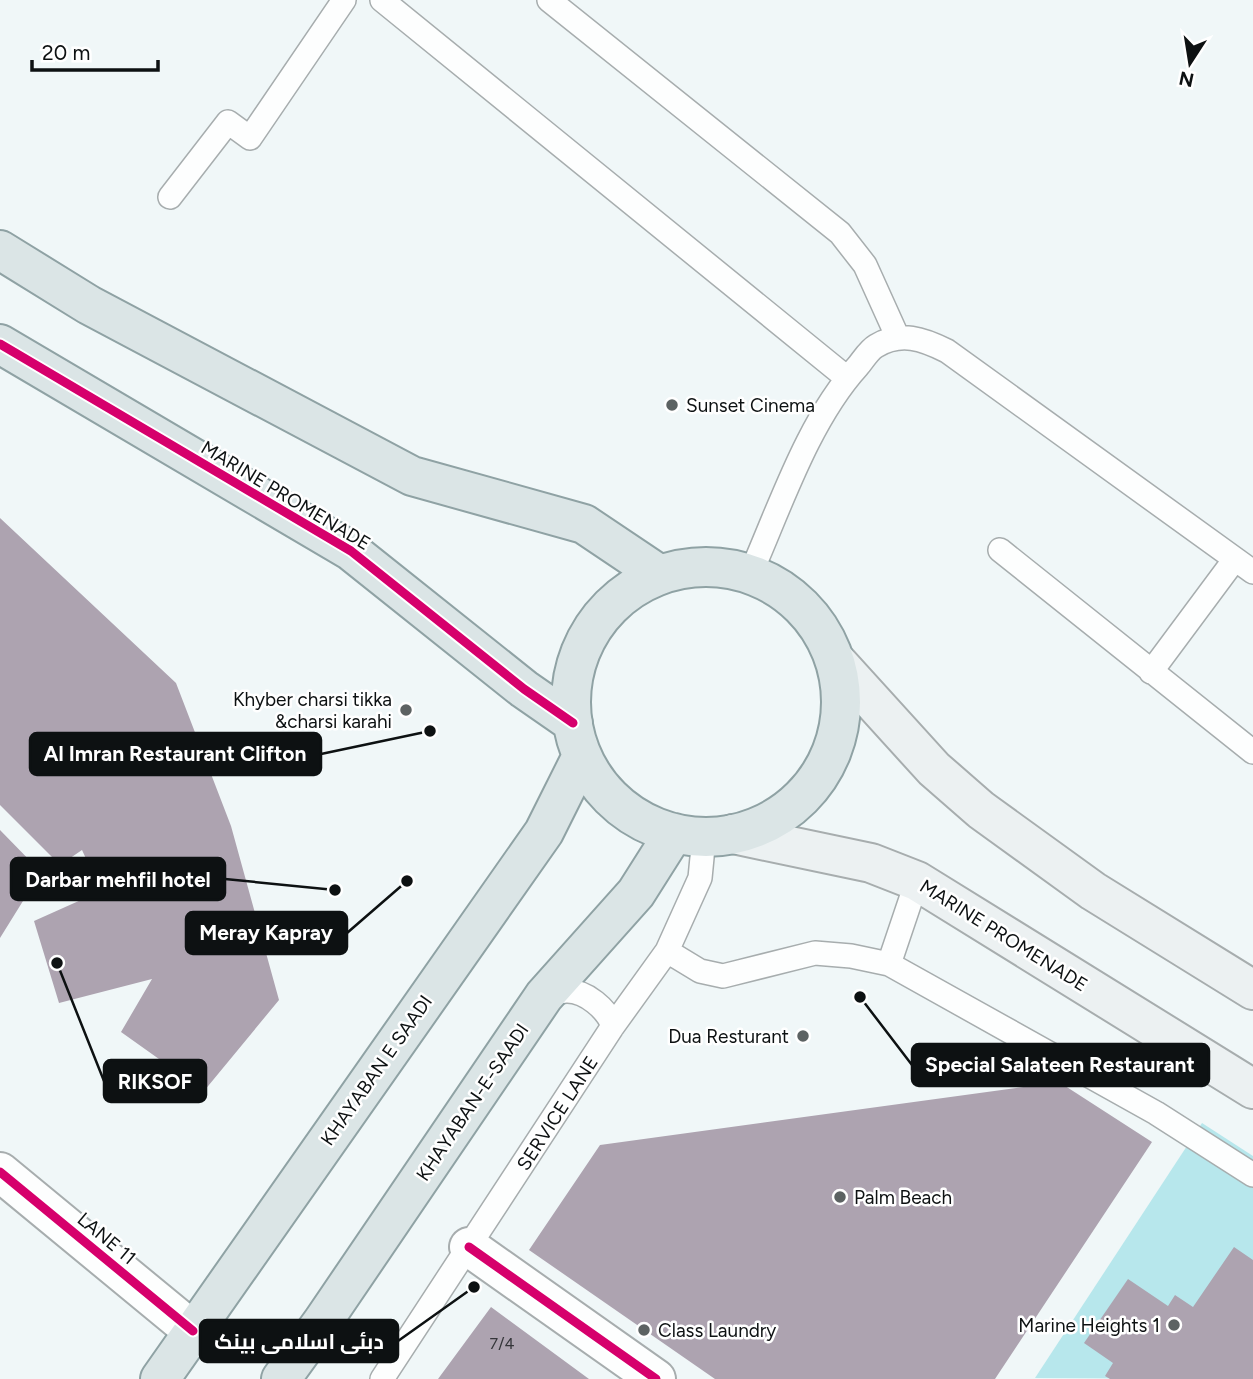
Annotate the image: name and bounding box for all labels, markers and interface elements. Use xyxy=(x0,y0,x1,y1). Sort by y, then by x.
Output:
scale bar xyxy=(32,28,158,72)
north arrow xyxy=(1155,28,1225,98)
text: 20 m xyxy=(42,40,90,65)
text: N xyxy=(1177,66,1196,92)
place label: Sunset Cinema xyxy=(686,394,815,417)
marker: Sunset Cinema xyxy=(664,397,680,413)
street label: MARINE PROMENADE xyxy=(197,436,375,555)
place label: Khyber charsi tikka &charsi karahi xyxy=(233,688,392,733)
marker: Khyber charsi tikka &charsi karahi xyxy=(398,702,414,718)
callout: Al Imran Restaurant Clifton xyxy=(30,733,321,775)
text: Al Imran Restaurant Clifton xyxy=(43,741,307,766)
callout: Darbar mehfil hotel xyxy=(11,858,225,900)
text: Darbar mehfil hotel xyxy=(25,867,211,892)
street label: MARINE PROMENADE xyxy=(916,874,1092,996)
callout: Meray Kapray xyxy=(186,912,347,954)
text: Meray Kapray xyxy=(199,920,334,945)
street label: KHAYABAN E SAADI xyxy=(316,991,437,1150)
street label: KHAYABAN-E-SAADI xyxy=(411,1019,534,1185)
place label: Dua Resturant xyxy=(668,1025,789,1048)
marker: Dua Resturant xyxy=(795,1028,811,1044)
callout: Special Salateen Restaurant xyxy=(912,1044,1209,1086)
street label: SERVICE LANE xyxy=(512,1052,603,1175)
text: Special Salateen Restaurant xyxy=(925,1052,1195,1077)
callout: RIKSOF xyxy=(104,1060,206,1102)
text: RIKSOF xyxy=(118,1069,193,1094)
place label: Palm Beach xyxy=(854,1186,952,1209)
marker: Palm Beach xyxy=(832,1189,848,1205)
street label: LANE 11 xyxy=(73,1207,141,1269)
place label: Marine Heights 1 xyxy=(1018,1314,1160,1337)
marker: Marine Heights 1 xyxy=(1166,1317,1182,1333)
place label: Class Laundry xyxy=(658,1319,776,1342)
callout: دبئی اسلامی بینک xyxy=(200,1320,398,1362)
marker: Class Laundry xyxy=(636,1322,652,1338)
text: دبئی اسلامی بینک xyxy=(214,1329,384,1354)
house number: 7/4 xyxy=(490,1334,514,1353)

